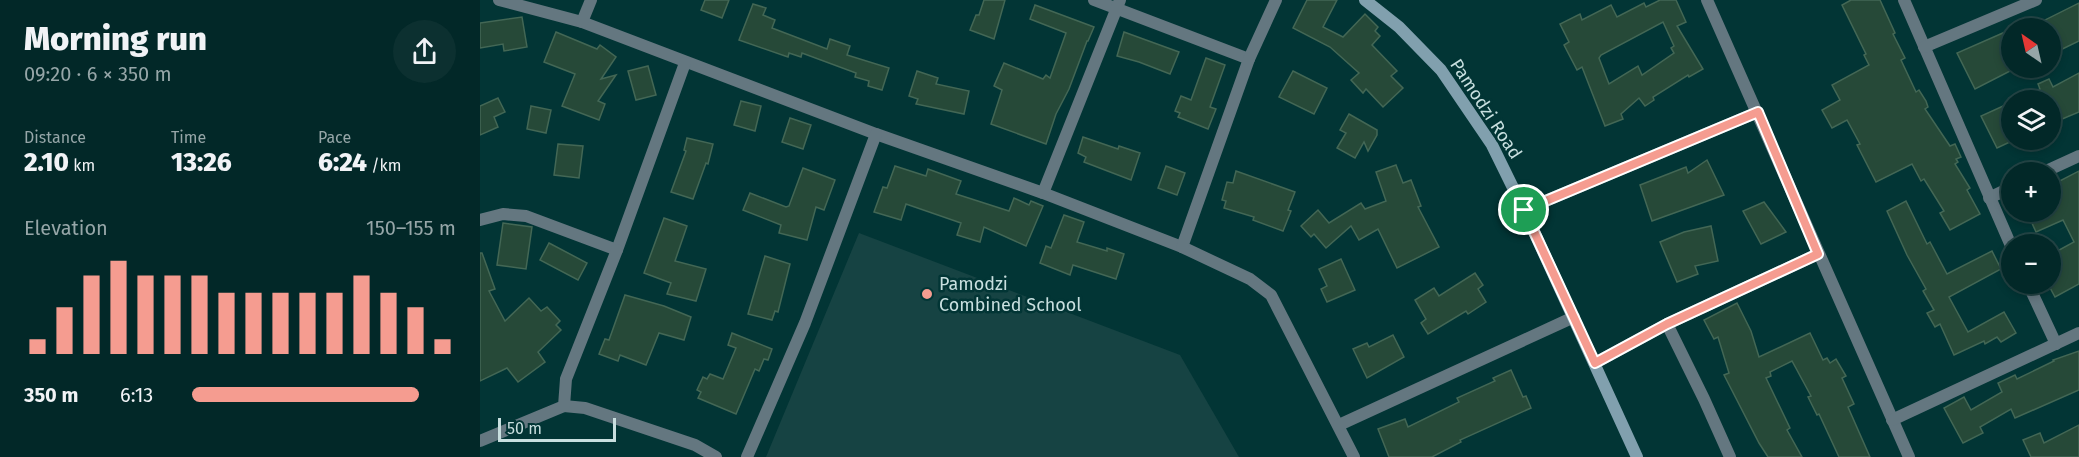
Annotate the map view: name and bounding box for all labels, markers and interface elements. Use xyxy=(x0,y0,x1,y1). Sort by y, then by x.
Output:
north arrow xyxy=(2001,18,2061,78)
map controls xyxy=(2001,18,2061,294)
text: Morning run xyxy=(24,19,207,59)
button: share xyxy=(393,20,456,83)
street label: Pamodzi Road xyxy=(1445,55,1527,163)
text: 09:20 · 6 × 350 m xyxy=(24,62,172,86)
button: layers xyxy=(2001,90,2061,150)
text: Distance xyxy=(24,128,86,147)
text: Time xyxy=(171,128,206,147)
text: Pace xyxy=(318,128,351,147)
text: 2.10 xyxy=(24,147,69,178)
text: 13:26 xyxy=(171,147,232,178)
text: 6:24 xyxy=(318,147,367,178)
text: km xyxy=(69,156,95,175)
text: /km xyxy=(367,156,401,175)
button: + xyxy=(2001,162,2061,222)
pin xyxy=(1498,184,1549,235)
icon: arrive xyxy=(1507,193,1540,226)
text: Elevation xyxy=(24,216,108,240)
text: 150–155 m xyxy=(366,216,456,240)
button: − xyxy=(2001,234,2061,294)
place label: Pamodzi Combined School xyxy=(939,273,1082,316)
marker: Pamodzi Combined School xyxy=(920,287,934,301)
text: 350 m xyxy=(24,383,78,407)
text: 6:13 xyxy=(120,383,153,407)
scale bar xyxy=(498,415,616,442)
text: 50 m xyxy=(507,419,542,438)

